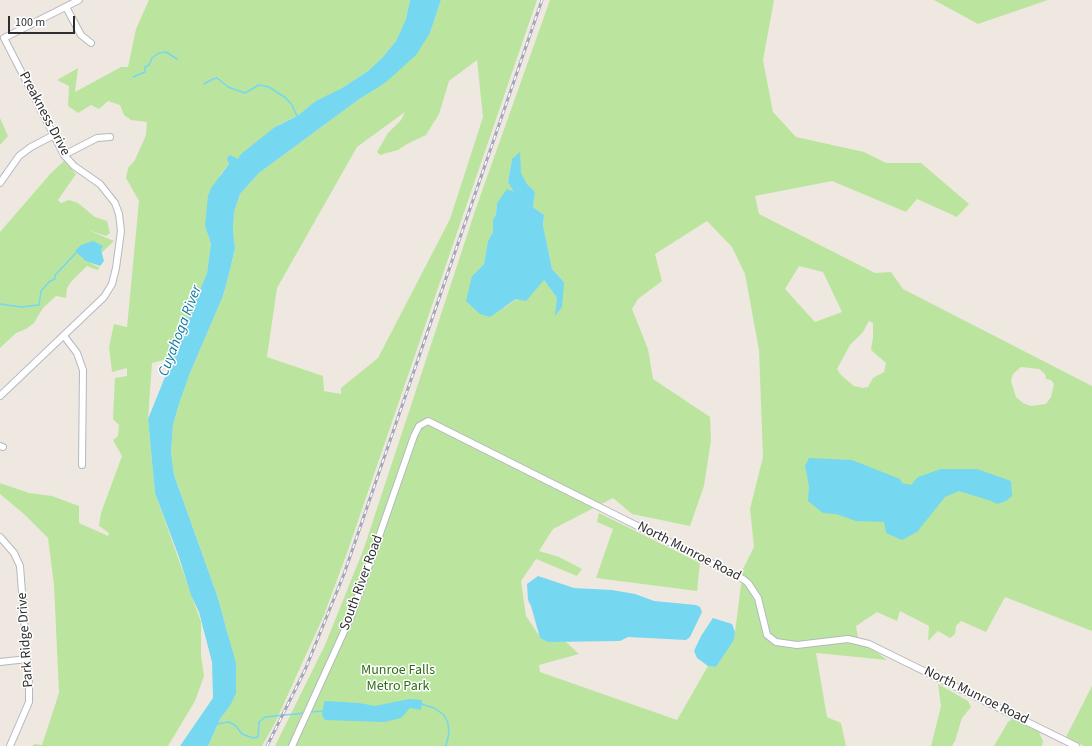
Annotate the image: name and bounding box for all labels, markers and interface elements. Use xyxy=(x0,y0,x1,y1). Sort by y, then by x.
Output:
scale bar xyxy=(10,8,77,34)
text: 100 m xyxy=(15,14,45,31)
street label: Preakness Drive xyxy=(15,69,73,159)
water label: Cuyahoga River xyxy=(155,283,207,379)
street label: North Munroe Road xyxy=(634,519,744,585)
street label: South River Road xyxy=(337,533,387,633)
street label: Park Ridge Drive xyxy=(14,592,38,688)
park label: Munroe Falls Metro Park xyxy=(361,663,435,696)
street label: North Munroe Road xyxy=(921,663,1031,729)

